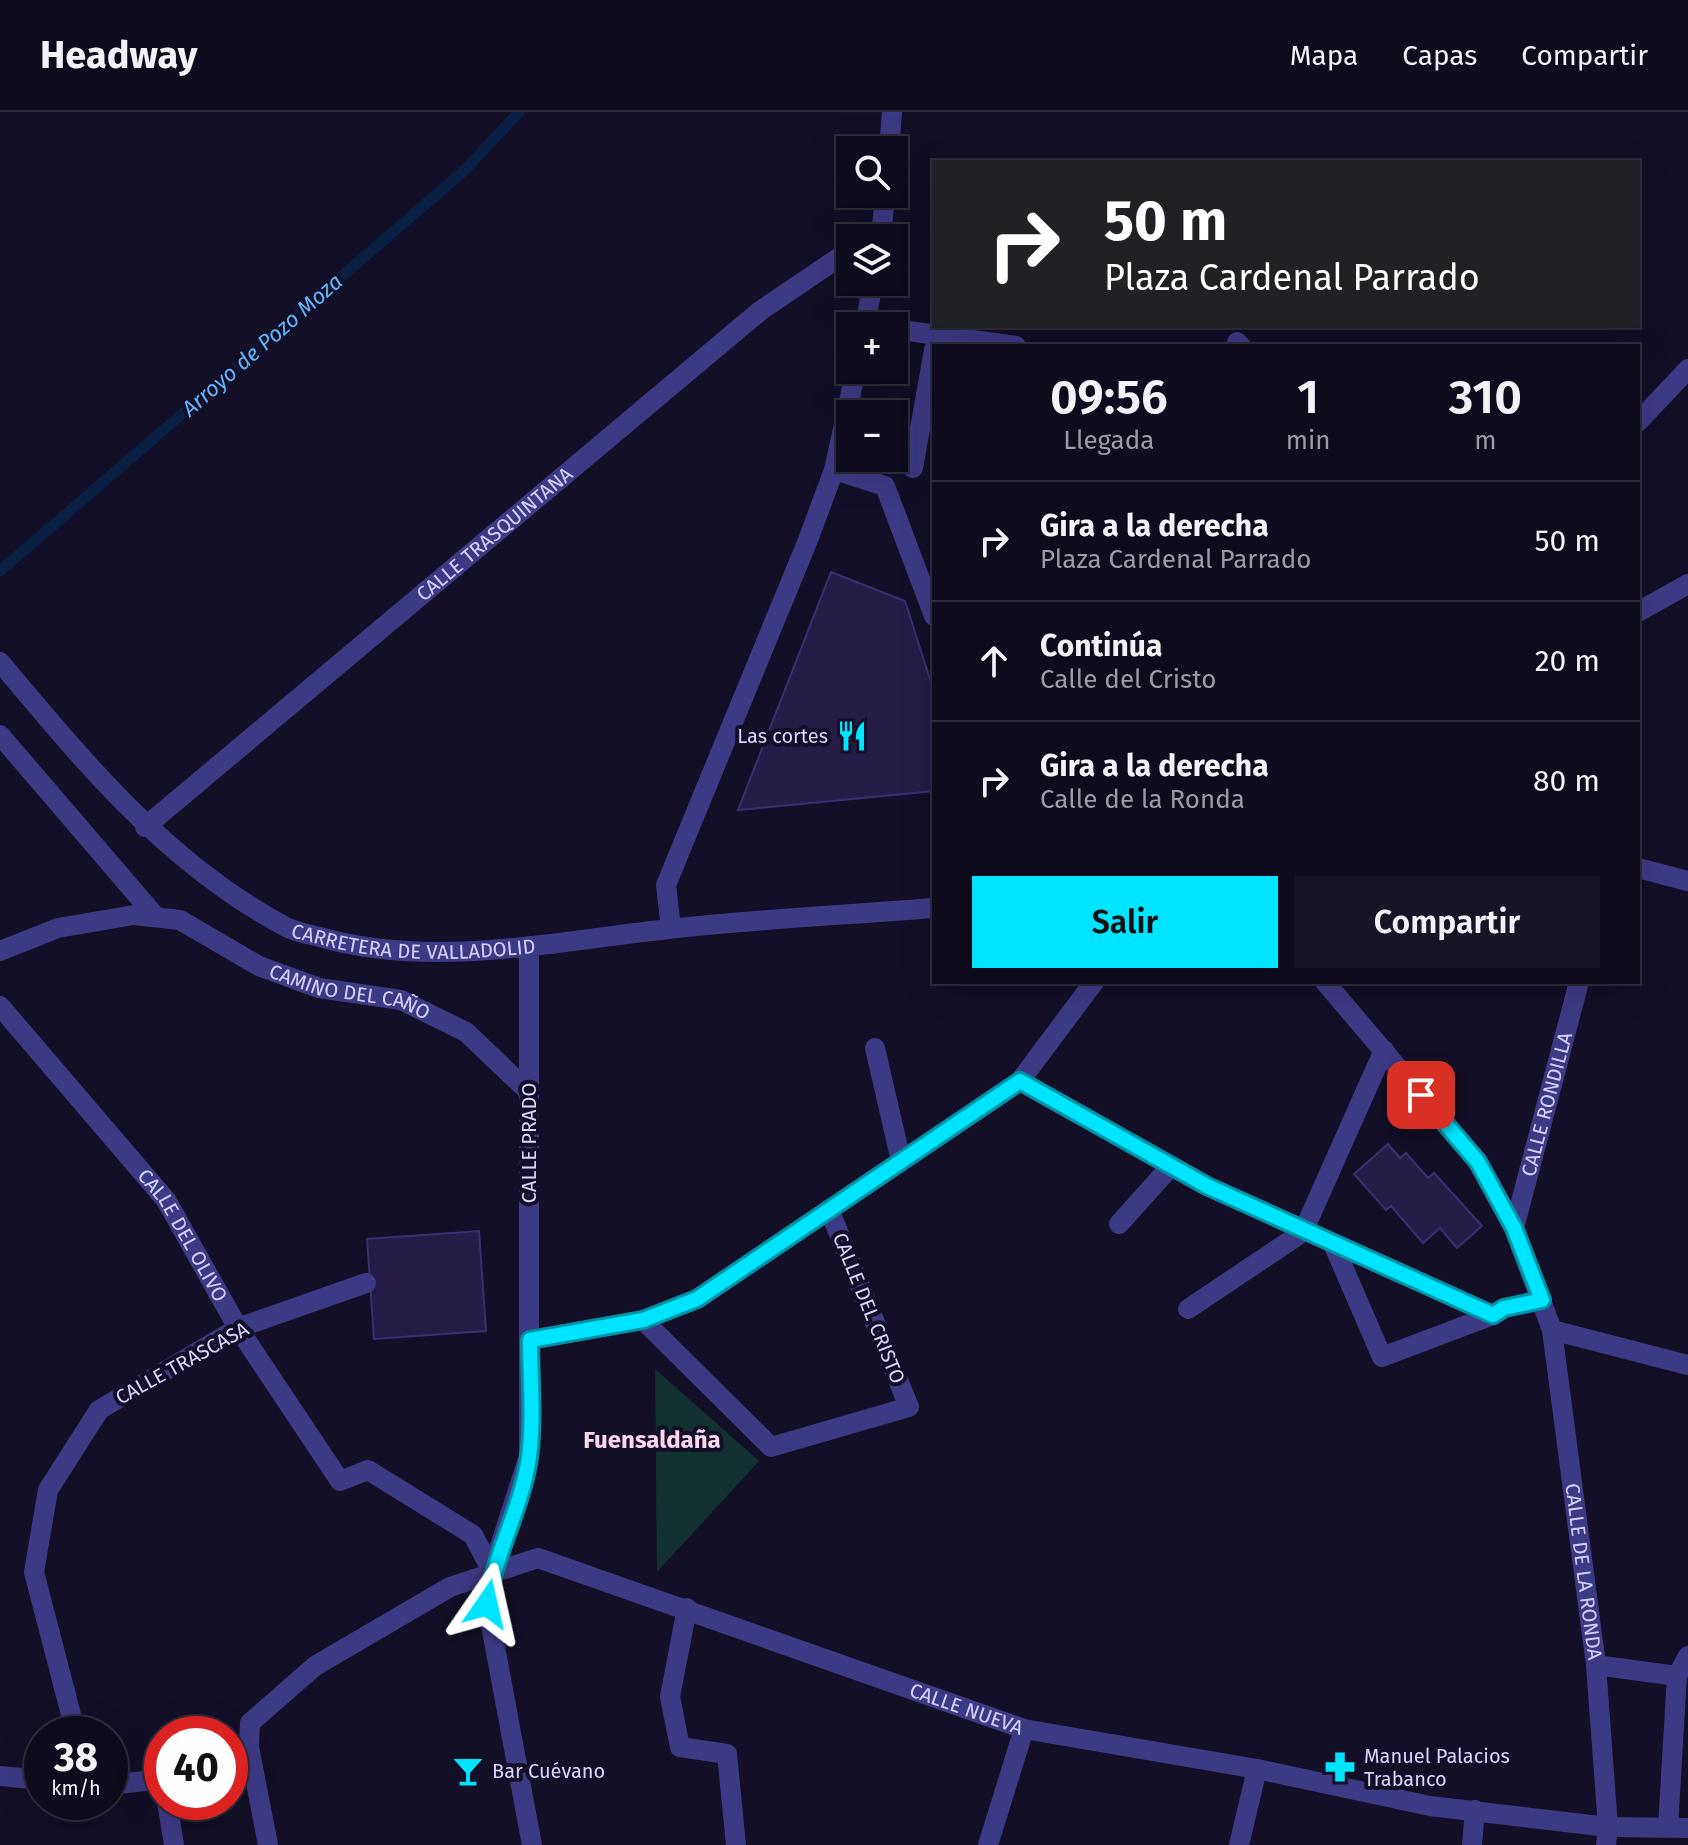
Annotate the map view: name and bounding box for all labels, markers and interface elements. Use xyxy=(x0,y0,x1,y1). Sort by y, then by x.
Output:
text: Headway xyxy=(40,32,197,78)
text: Mapa xyxy=(1290,39,1358,72)
text: Capas xyxy=(1402,39,1477,72)
text: Compartir xyxy=(1521,39,1648,72)
map controls xyxy=(836,136,908,472)
button: search xyxy=(836,136,908,208)
text: 50 m xyxy=(1104,188,1227,255)
icon: right xyxy=(972,192,1076,296)
button: layers xyxy=(836,224,908,296)
text: Plaza Cardenal Parrado xyxy=(1104,256,1480,300)
water label: Arroyo de Pozo Moza xyxy=(175,268,348,423)
button: + xyxy=(836,312,908,384)
text: 09:56 xyxy=(1050,368,1168,426)
text: 1 xyxy=(1297,368,1319,426)
text: 310 xyxy=(1449,368,1522,426)
button: − xyxy=(836,400,908,472)
text: Llegada xyxy=(1063,425,1154,456)
text: min xyxy=(1286,425,1331,456)
text: m xyxy=(1474,425,1496,456)
street label: CALLE TRASQUINTANA xyxy=(412,461,578,606)
text: Gira a la derecha xyxy=(1040,508,1269,544)
icon: right xyxy=(972,519,1016,563)
text: 50 m xyxy=(1535,523,1600,559)
text: Plaza Cardenal Parrado xyxy=(1040,544,1311,575)
text: Continúa xyxy=(1040,628,1162,664)
icon: ahead xyxy=(972,639,1016,683)
text: 20 m xyxy=(1535,643,1600,679)
text: Calle del Cristo xyxy=(1040,664,1216,695)
restaurant icon: Las cortes xyxy=(835,719,869,753)
place label: Las cortes xyxy=(737,724,828,748)
text: Gira a la derecha xyxy=(1040,748,1269,784)
icon: right xyxy=(972,759,1016,803)
text: 80 m xyxy=(1533,763,1600,799)
text: Calle de la Ronda xyxy=(1040,784,1245,815)
button: Salir xyxy=(972,876,1278,968)
button: Compartir xyxy=(1294,876,1600,968)
street label: CARRETERA DE VALLADOLID xyxy=(289,918,536,964)
street label: CAMINO DEL CAÑO xyxy=(266,959,434,1024)
street label: CALLE RONDILLA xyxy=(1516,1029,1577,1179)
pin xyxy=(1387,1061,1455,1129)
icon: arrive xyxy=(1399,1073,1443,1117)
street label: CALLE PRADO xyxy=(517,1083,541,1203)
street label: CALLE DEL OLIVO xyxy=(133,1164,233,1306)
street label: CALLE DEL CRISTO xyxy=(828,1229,910,1387)
street label: CALLE TRASCASA xyxy=(111,1316,253,1409)
district label: Fuensaldaña xyxy=(583,1426,721,1454)
street label: CALLE DE LA RONDA xyxy=(1560,1482,1607,1662)
position arrow xyxy=(445,1562,529,1646)
street label: CALLE NUEVA xyxy=(907,1678,1027,1740)
speed limit sign: 40 xyxy=(144,1716,248,1820)
text: 38 xyxy=(54,1734,98,1782)
place label: Manuel Palacios Trabanco xyxy=(1364,1744,1510,1791)
pharmacy icon: Manuel Palacios Trabanco xyxy=(1323,1750,1357,1784)
bar icon: Bar Cuévano xyxy=(451,1754,485,1788)
place label: Bar Cuévano xyxy=(492,1759,605,1783)
text: km/h xyxy=(51,1776,101,1800)

